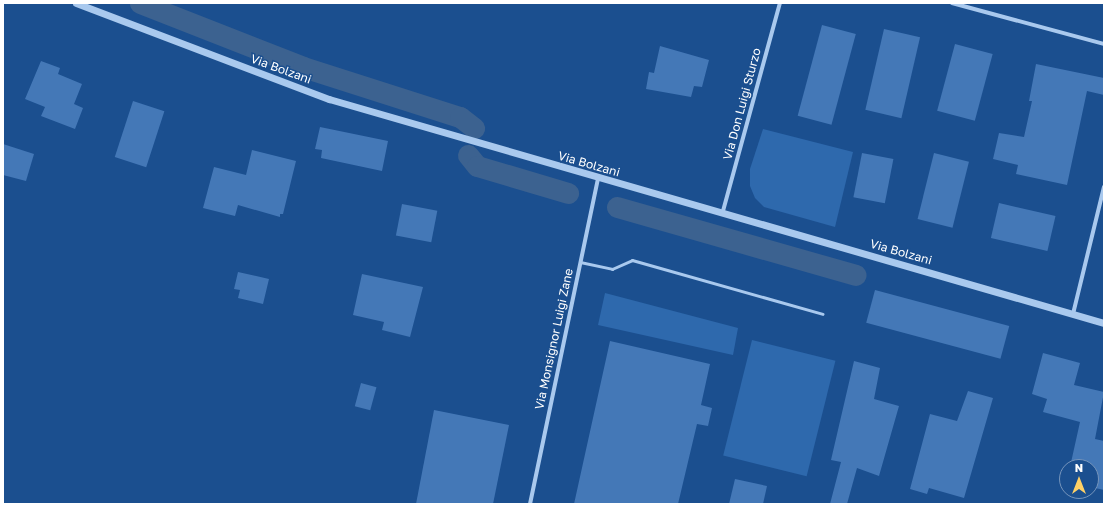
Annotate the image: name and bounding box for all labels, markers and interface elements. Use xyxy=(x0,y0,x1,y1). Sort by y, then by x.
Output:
street label: Via Don Luigi Sturzo xyxy=(720,46,764,162)
street label: Via Bolzani xyxy=(249,51,313,87)
street label: Via Bolzani xyxy=(556,148,622,180)
street label: Via Bolzani xyxy=(868,236,934,268)
street label: Via Monsignor Luigi Zane xyxy=(532,267,576,411)
north arrow xyxy=(1059,459,1099,499)
text: N xyxy=(1075,461,1083,474)

